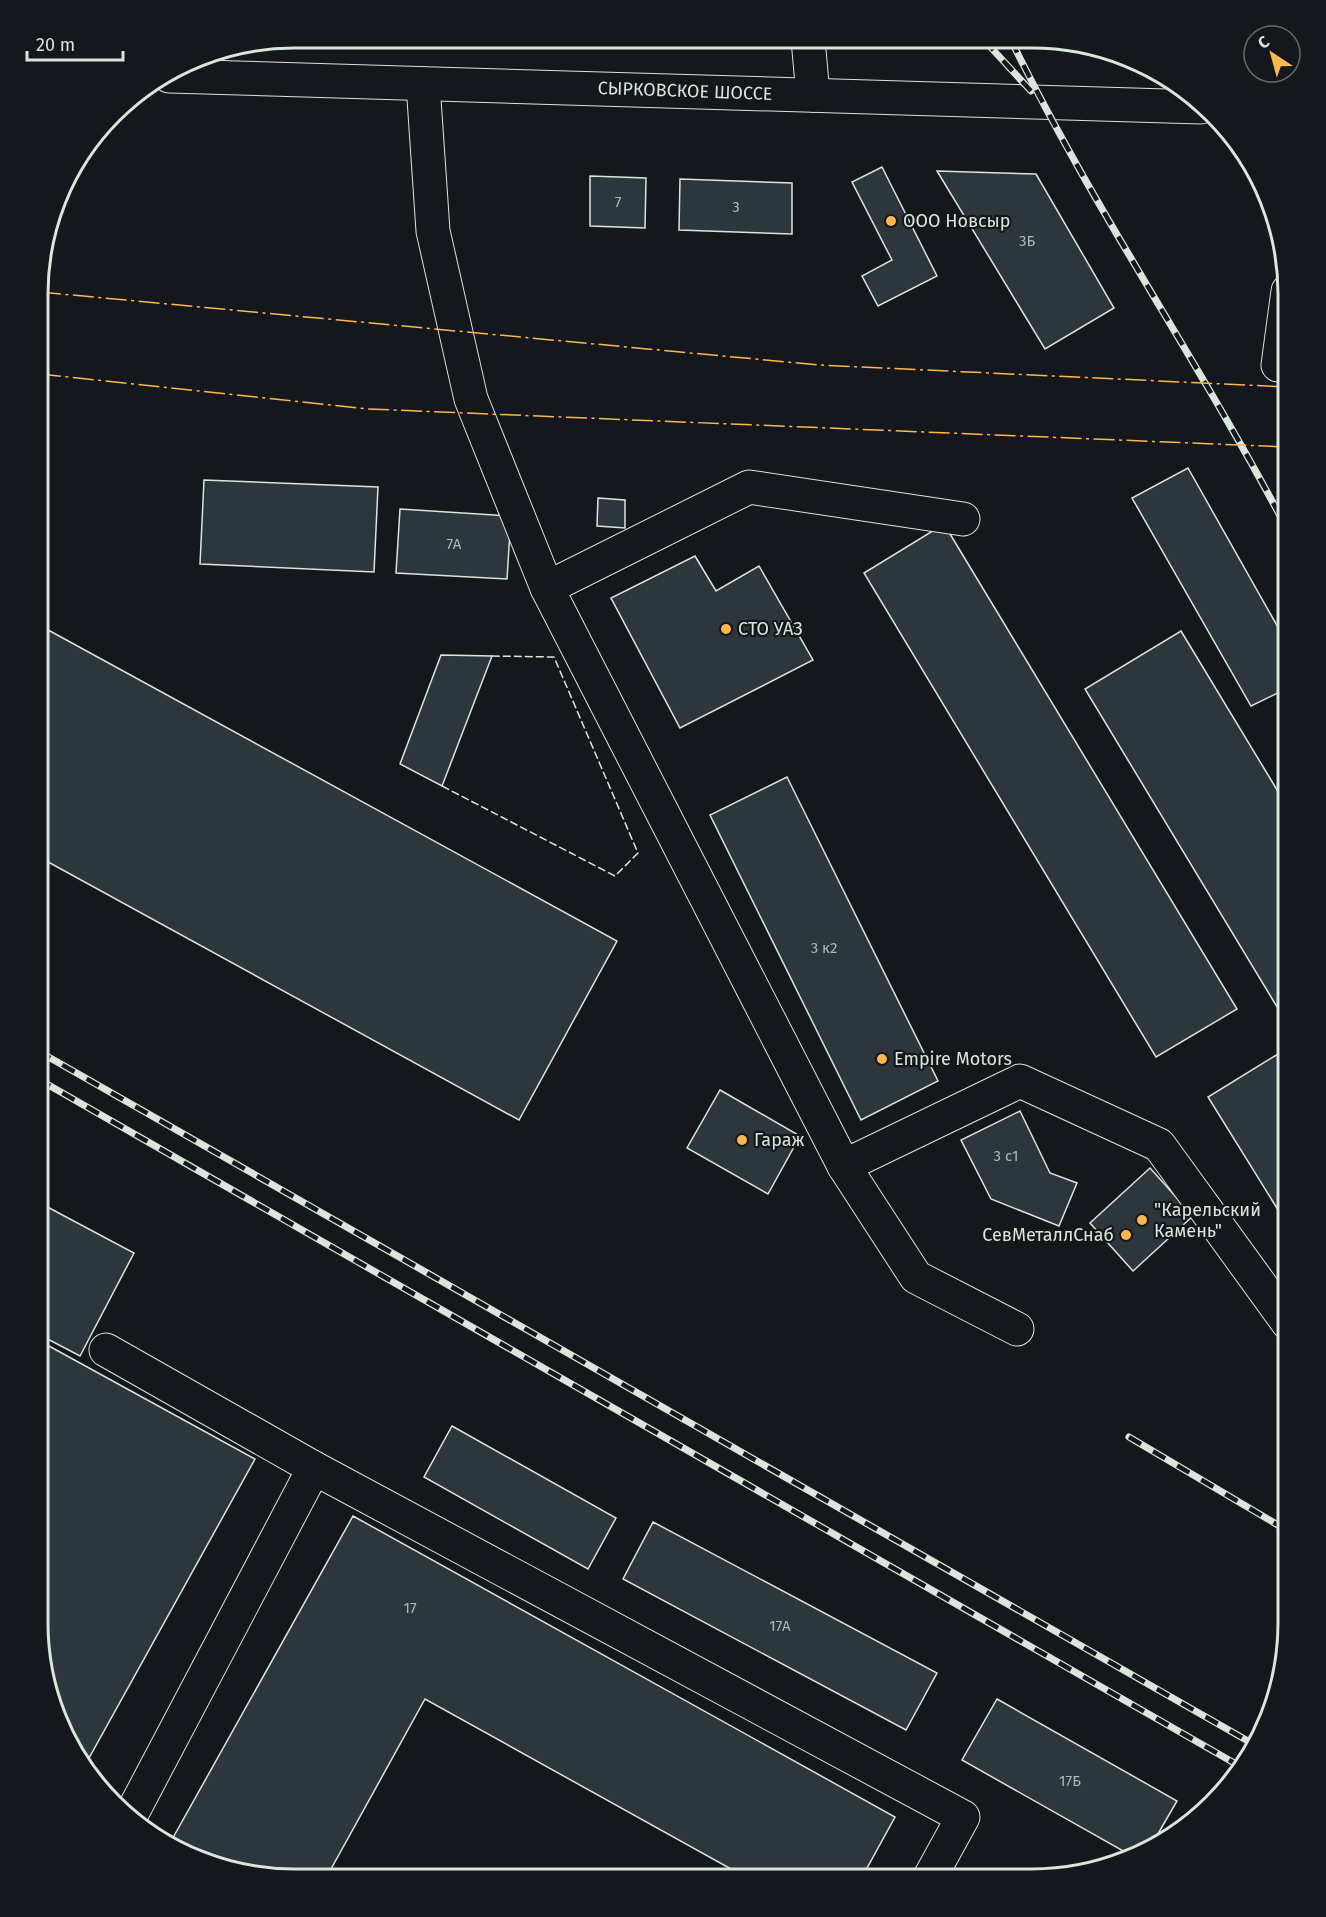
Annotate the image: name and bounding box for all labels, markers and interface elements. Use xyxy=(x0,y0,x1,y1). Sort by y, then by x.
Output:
scale bar xyxy=(27,24,123,62)
north arrow xyxy=(1242,24,1302,84)
text: С xyxy=(1254,31,1273,53)
text: 20 m xyxy=(36,34,75,56)
street label: СЫРКОВСКОЕ ШОССЕ xyxy=(597,77,773,105)
house number: 7 xyxy=(615,193,622,211)
house number: 3 xyxy=(732,198,740,216)
place label: ООО Новсыр xyxy=(903,210,1010,232)
marker: ООО Новсыр xyxy=(884,214,898,228)
house number: 3Б xyxy=(1019,232,1035,250)
house number: 7А xyxy=(447,535,462,553)
place label: СТО УАЗ xyxy=(738,618,803,640)
marker: СТО УАЗ xyxy=(719,622,733,636)
house number: 3 к2 xyxy=(811,939,837,957)
place label: Empire Motors xyxy=(894,1048,1012,1070)
marker: Empire Motors xyxy=(875,1052,889,1066)
place label: Гараж xyxy=(754,1129,804,1151)
marker: Гараж xyxy=(735,1133,749,1147)
house number: 3 с1 xyxy=(994,1147,1018,1165)
place label: "Карельский Камень" xyxy=(1154,1199,1261,1242)
marker: "Карельский Камень" xyxy=(1135,1213,1149,1227)
place label: СевМеталлСнаб xyxy=(982,1224,1114,1246)
marker: СевМеталлСнаб xyxy=(1119,1228,1133,1242)
house number: 17 xyxy=(403,1599,417,1617)
house number: 17А xyxy=(769,1617,791,1635)
house number: 17Б xyxy=(1059,1772,1081,1790)

